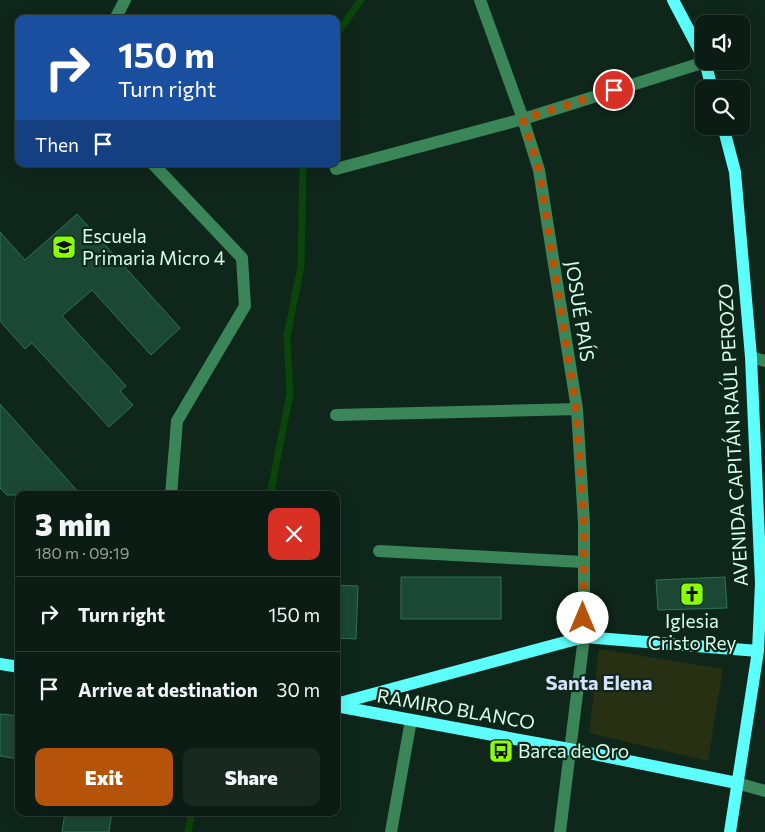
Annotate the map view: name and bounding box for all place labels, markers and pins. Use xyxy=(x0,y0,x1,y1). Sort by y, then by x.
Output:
pin xyxy=(593,69,635,111)
place label: Escuela Primaria Micro 4 xyxy=(82,224,225,269)
school or university icon: Escuela Primaria Micro 4 xyxy=(51,234,77,260)
church icon: Iglesia Cristo Rey xyxy=(679,581,705,607)
place label: Iglesia Cristo Rey xyxy=(648,609,736,654)
bus stop icon: Barca de Oro xyxy=(488,738,514,764)
place label: Barca de Oro xyxy=(518,739,629,762)

